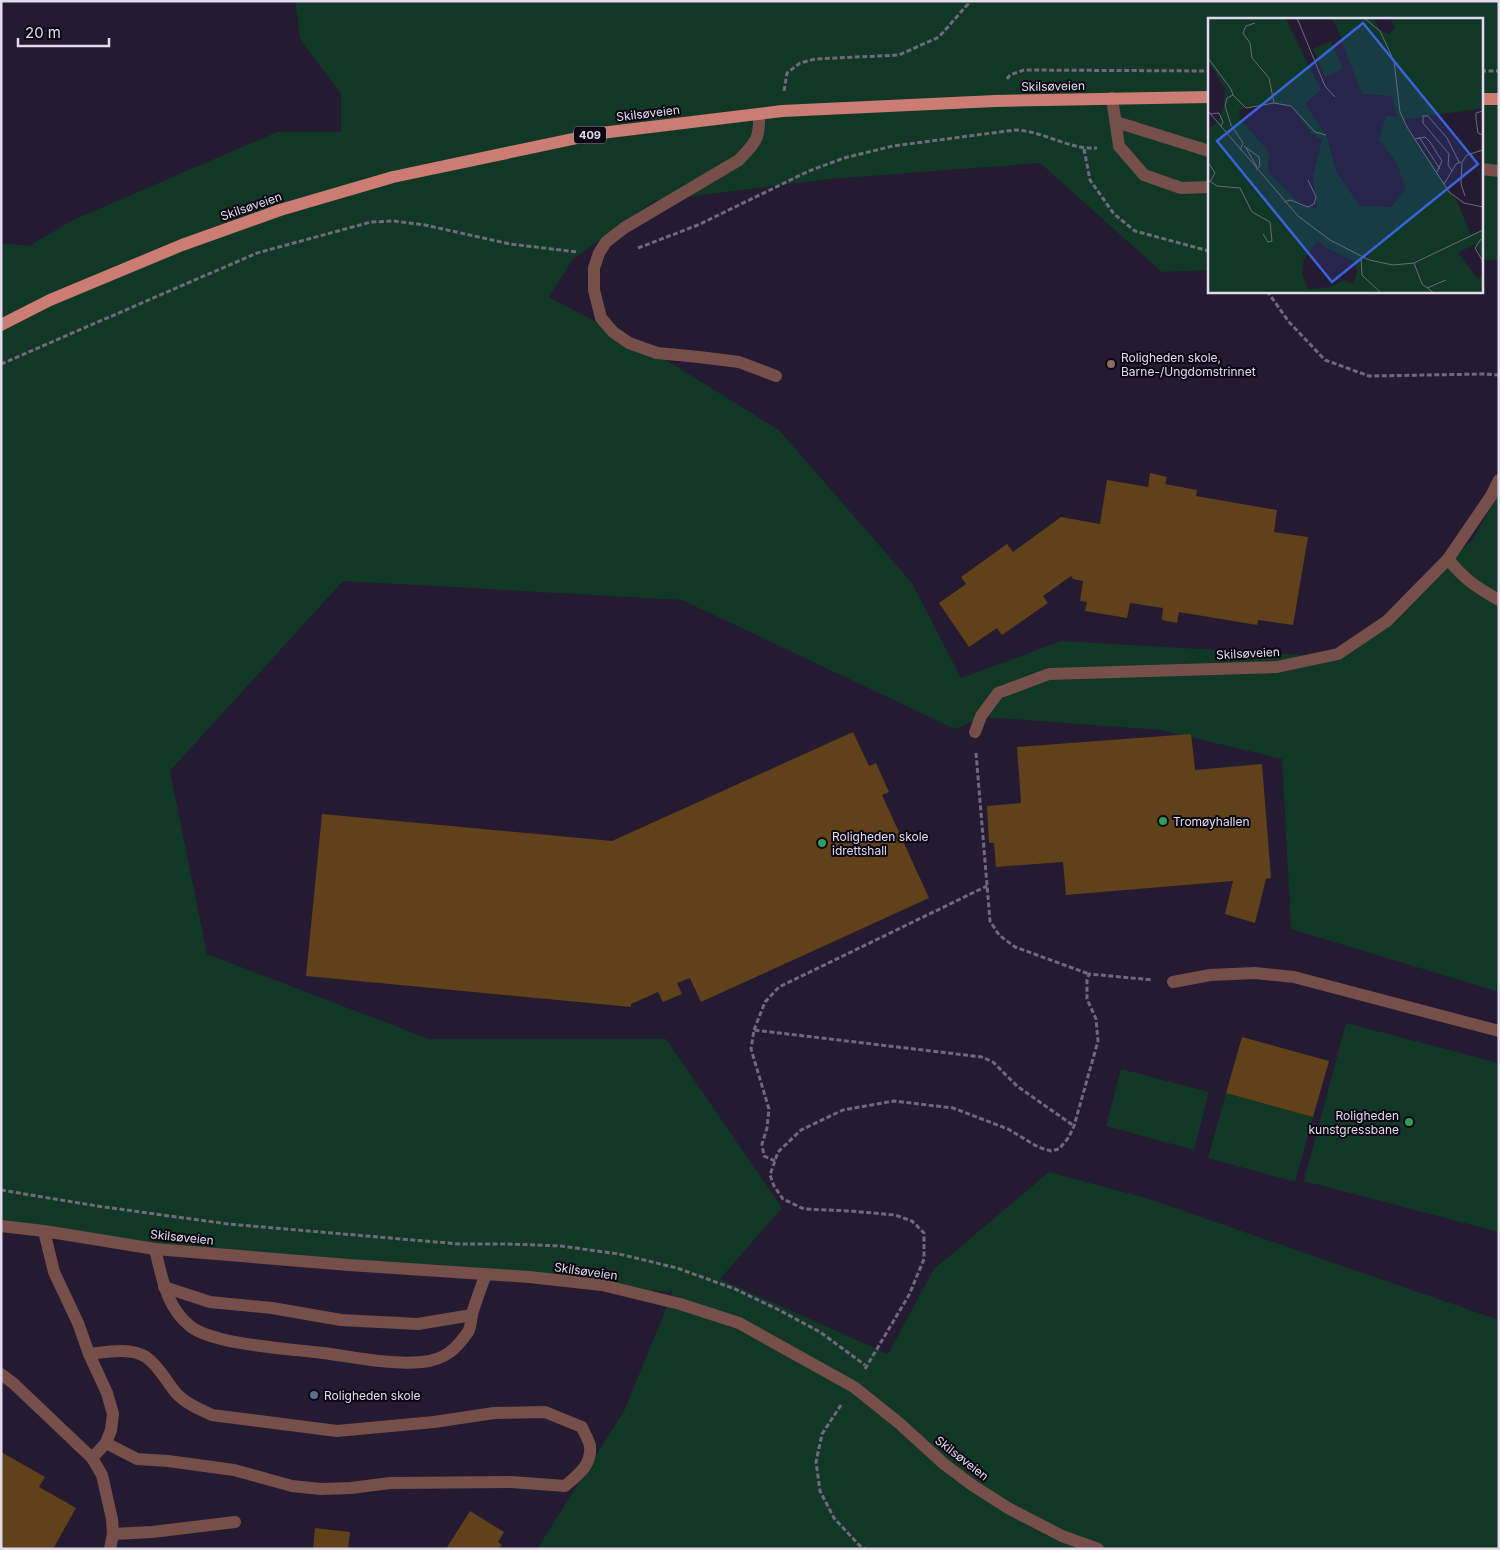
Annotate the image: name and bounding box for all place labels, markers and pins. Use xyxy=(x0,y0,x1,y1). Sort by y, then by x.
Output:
place label: Roligheden skole, Barne-/Ungdomstrinnet xyxy=(1121,350,1256,379)
marker: Roligheden skole, Barne-/Ungdomstrinnet xyxy=(1105,358,1117,370)
place label: Tromøyhallen xyxy=(1173,814,1250,829)
marker: Tromøyhallen xyxy=(1157,815,1169,827)
place label: Roligheden skole idrettshall xyxy=(832,829,929,858)
marker: Roligheden skole idrettshall xyxy=(816,837,828,849)
place label: Roligheden kunstgressbane xyxy=(1308,1108,1399,1137)
marker: Roligheden kunstgressbane xyxy=(1403,1116,1415,1128)
place label: Roligheden skole xyxy=(324,1388,421,1403)
marker: Roligheden skole xyxy=(308,1389,320,1401)

